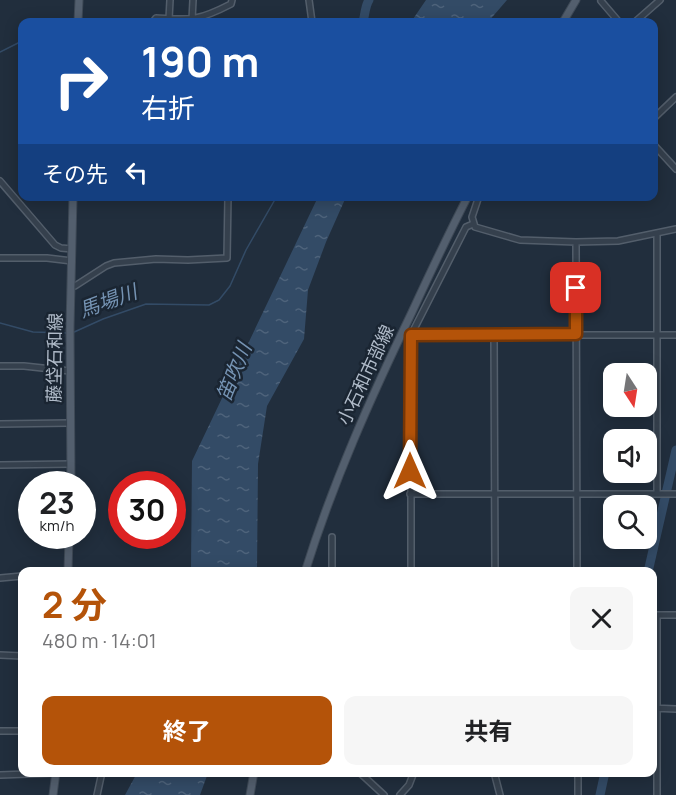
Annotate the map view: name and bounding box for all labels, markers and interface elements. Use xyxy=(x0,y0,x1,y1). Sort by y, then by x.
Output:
text: 190 m xyxy=(141,32,259,90)
icon: right xyxy=(42,42,120,120)
text: 右折 xyxy=(141,89,195,126)
icon: left xyxy=(120,156,153,189)
text: その先 xyxy=(42,159,108,189)
pin xyxy=(550,262,601,313)
icon: arrive xyxy=(559,271,592,304)
water label: 馬場川 xyxy=(75,277,143,323)
street label: 藤垈石和線 xyxy=(41,313,67,403)
street label: 小石和市部線 xyxy=(331,321,399,429)
water label: 笛吹川 xyxy=(210,337,258,405)
north arrow xyxy=(603,363,657,417)
map controls xyxy=(603,363,657,549)
button: sound xyxy=(603,429,657,483)
position arrow xyxy=(378,439,442,503)
speed limit sign: 30 xyxy=(108,471,186,549)
text: 23 xyxy=(39,482,75,523)
button: search xyxy=(603,495,657,549)
text: km/h xyxy=(40,515,74,536)
text: 2 分 xyxy=(42,580,107,629)
button: close xyxy=(570,587,633,650)
text: 480 m · 14:01 xyxy=(42,627,157,654)
button: 終了 xyxy=(42,696,332,765)
button: 共有 xyxy=(344,696,633,765)

